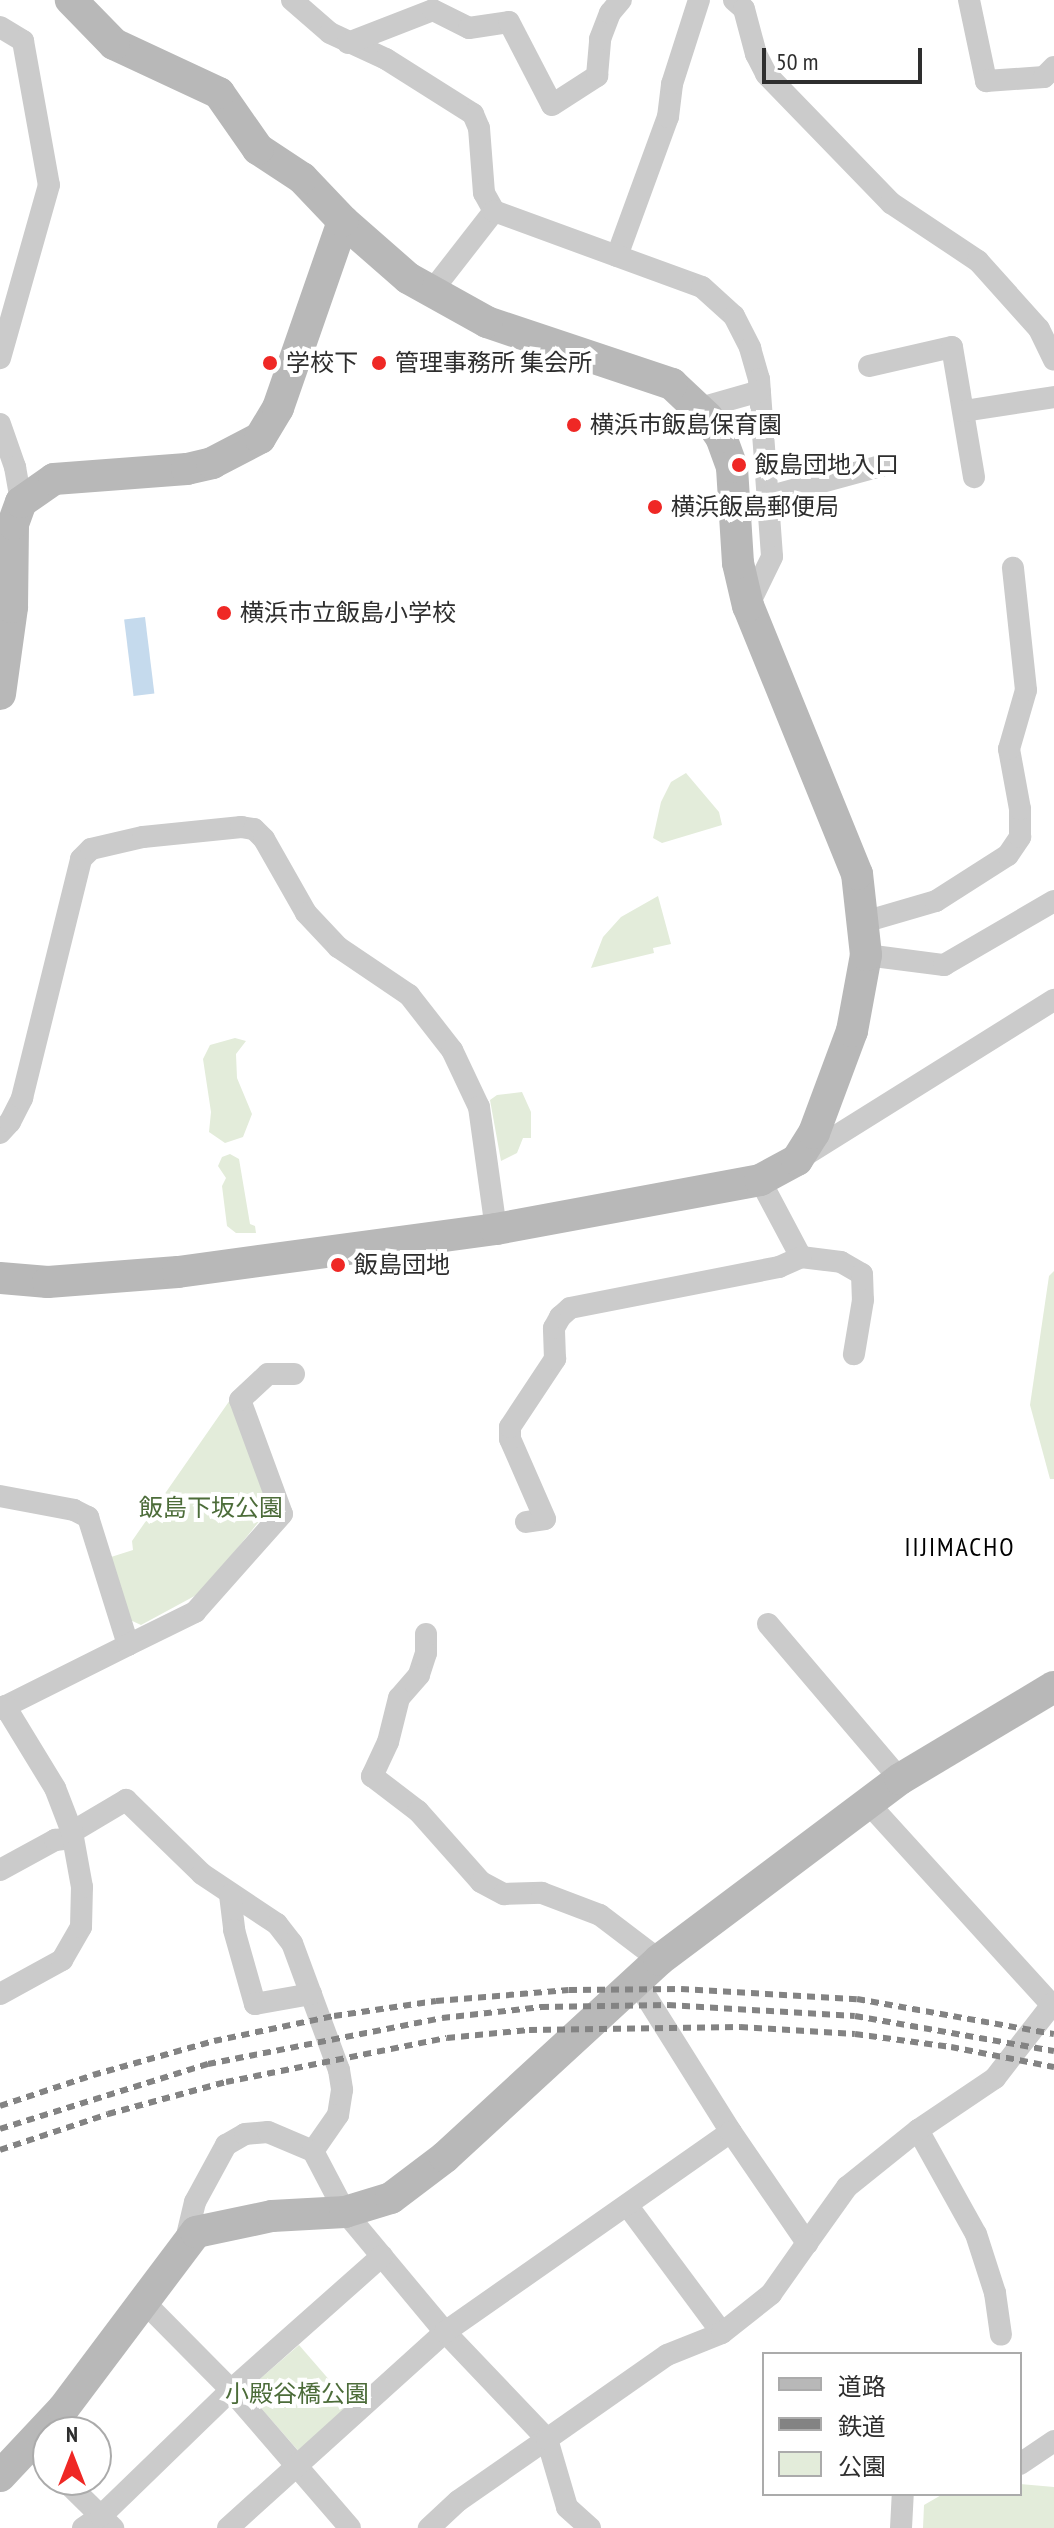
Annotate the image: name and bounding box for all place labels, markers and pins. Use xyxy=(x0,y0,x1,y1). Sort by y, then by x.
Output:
place label: 学校下 xyxy=(286,349,358,377)
place label: 管理事務所 集会所 xyxy=(395,349,592,377)
marker: 学校下 xyxy=(261,354,279,372)
marker: 管理事務所 集会所 xyxy=(370,354,388,372)
place label: 横浜市飯島保育園 xyxy=(590,411,782,439)
marker: 横浜市飯島保育園 xyxy=(565,416,583,434)
place label: 飯島団地入口 xyxy=(755,451,899,479)
marker: 飯島団地入口 xyxy=(730,456,748,474)
place label: 横浜飯島郵便局 xyxy=(671,493,839,521)
marker: 横浜飯島郵便局 xyxy=(646,498,664,516)
place label: 横浜市立飯島小学校 xyxy=(240,599,456,627)
marker: 横浜市立飯島小学校 xyxy=(215,604,233,622)
place label: 飯島団地 xyxy=(354,1251,450,1279)
marker: 飯島団地 xyxy=(329,1256,347,1274)

